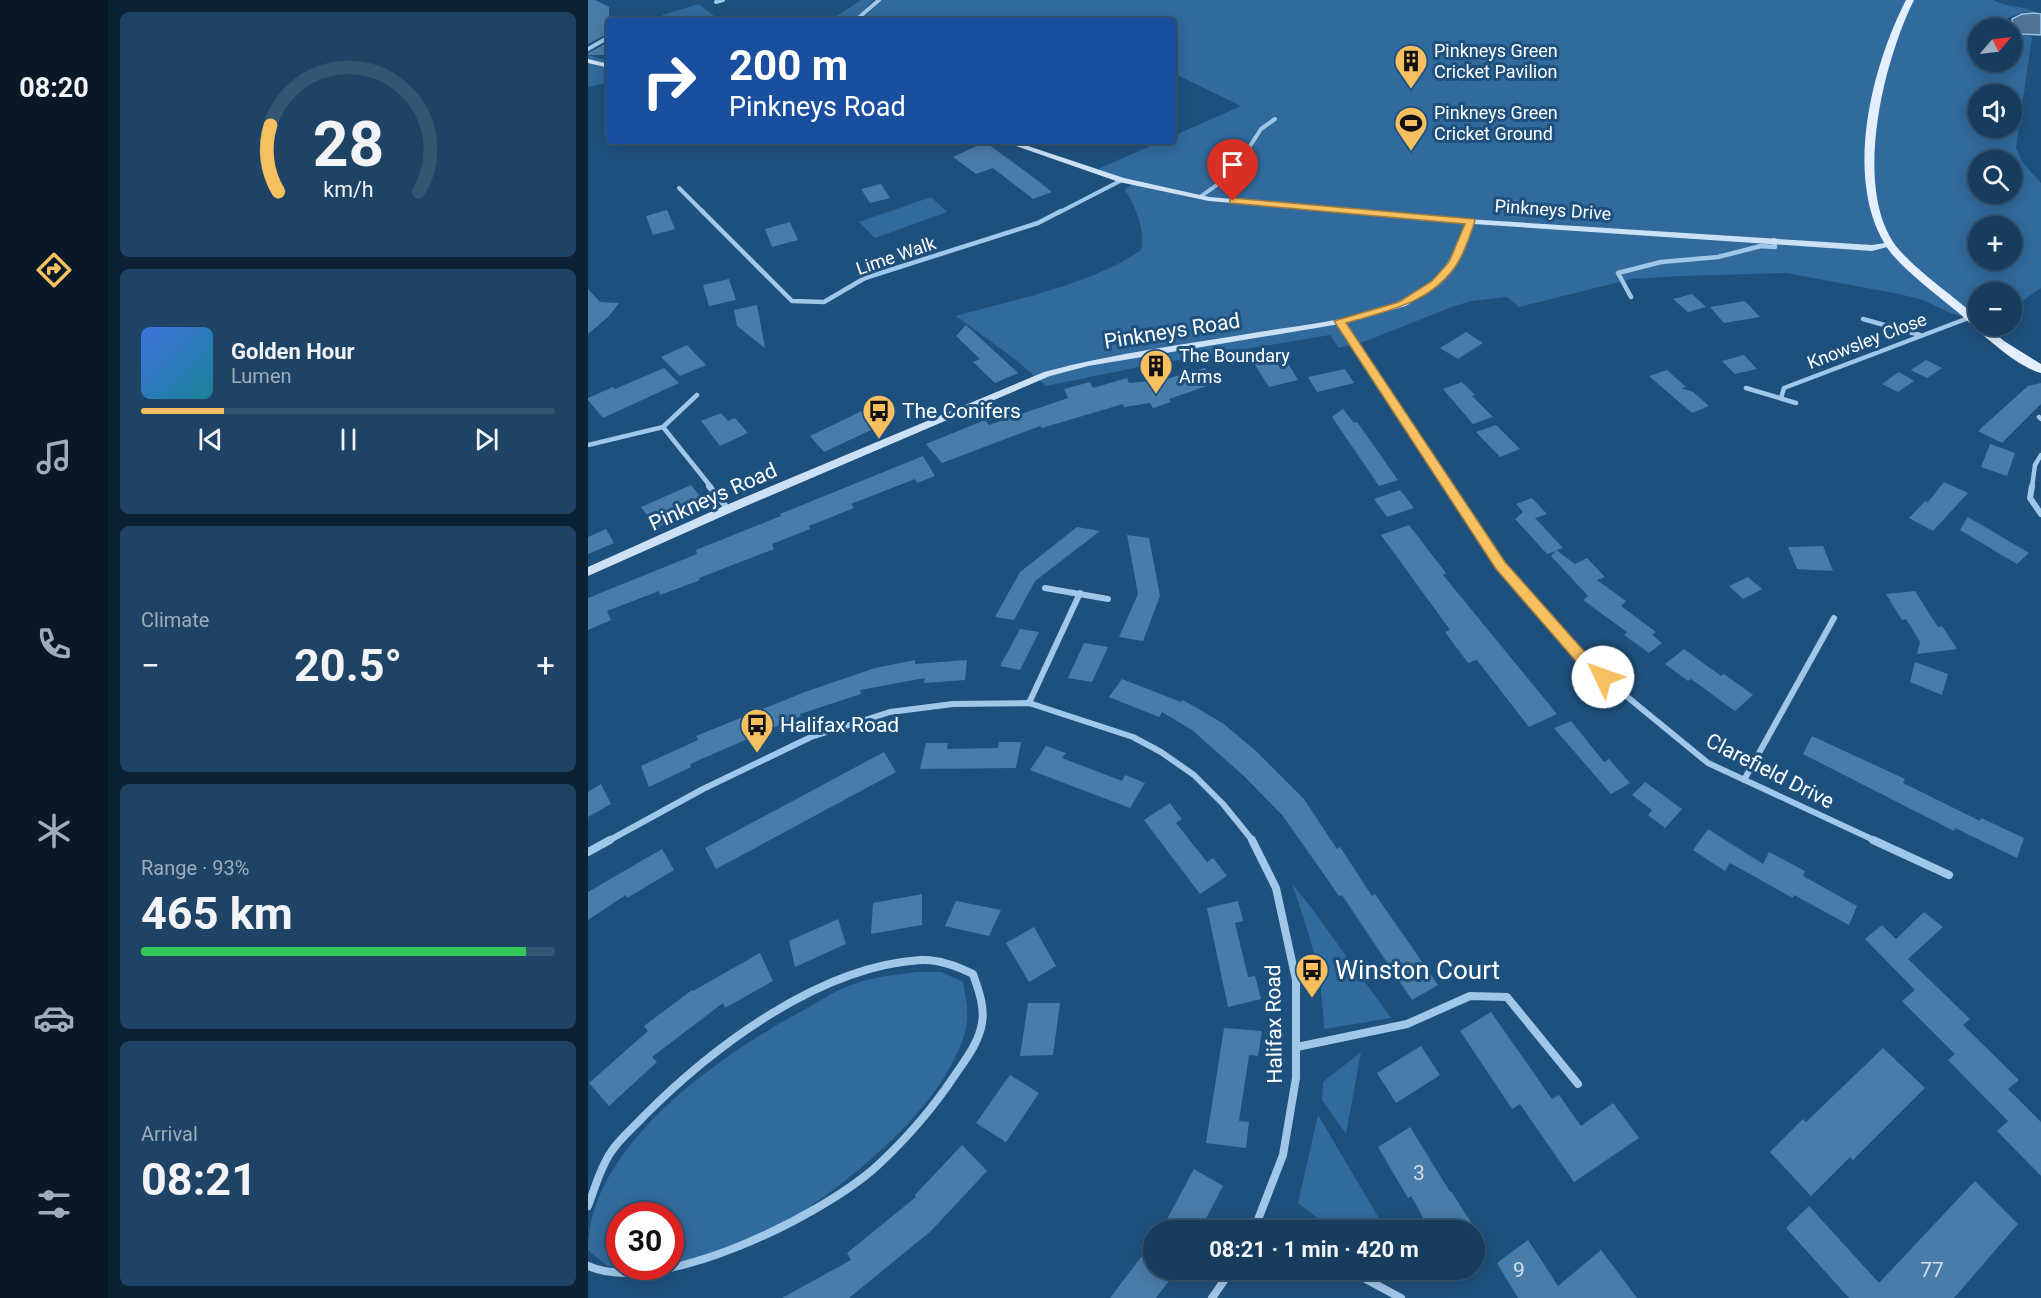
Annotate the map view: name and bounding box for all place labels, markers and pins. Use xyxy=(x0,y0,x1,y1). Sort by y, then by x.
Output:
place label: Pinkneys Green Cricket Pavilion xyxy=(1434,40,1558,82)
building icon: Pinkneys Green Cricket Pavilion xyxy=(1393,43,1429,90)
place label: Pinkneys Green Cricket Ground xyxy=(1434,102,1558,144)
sports icon: Pinkneys Green Cricket Ground xyxy=(1393,105,1429,152)
pin xyxy=(1207,139,1258,201)
place label: The Boundary Arms xyxy=(1179,345,1290,387)
building icon: The Boundary Arms xyxy=(1138,348,1174,395)
bus stop icon: The Conifers xyxy=(861,393,897,440)
place label: The Conifers xyxy=(902,399,1021,423)
bus stop icon: Halifax Road xyxy=(739,707,775,754)
place label: Halifax Road xyxy=(780,713,899,737)
bus stop icon: Winston Court xyxy=(1294,952,1330,999)
place label: Winston Court xyxy=(1335,955,1500,985)

